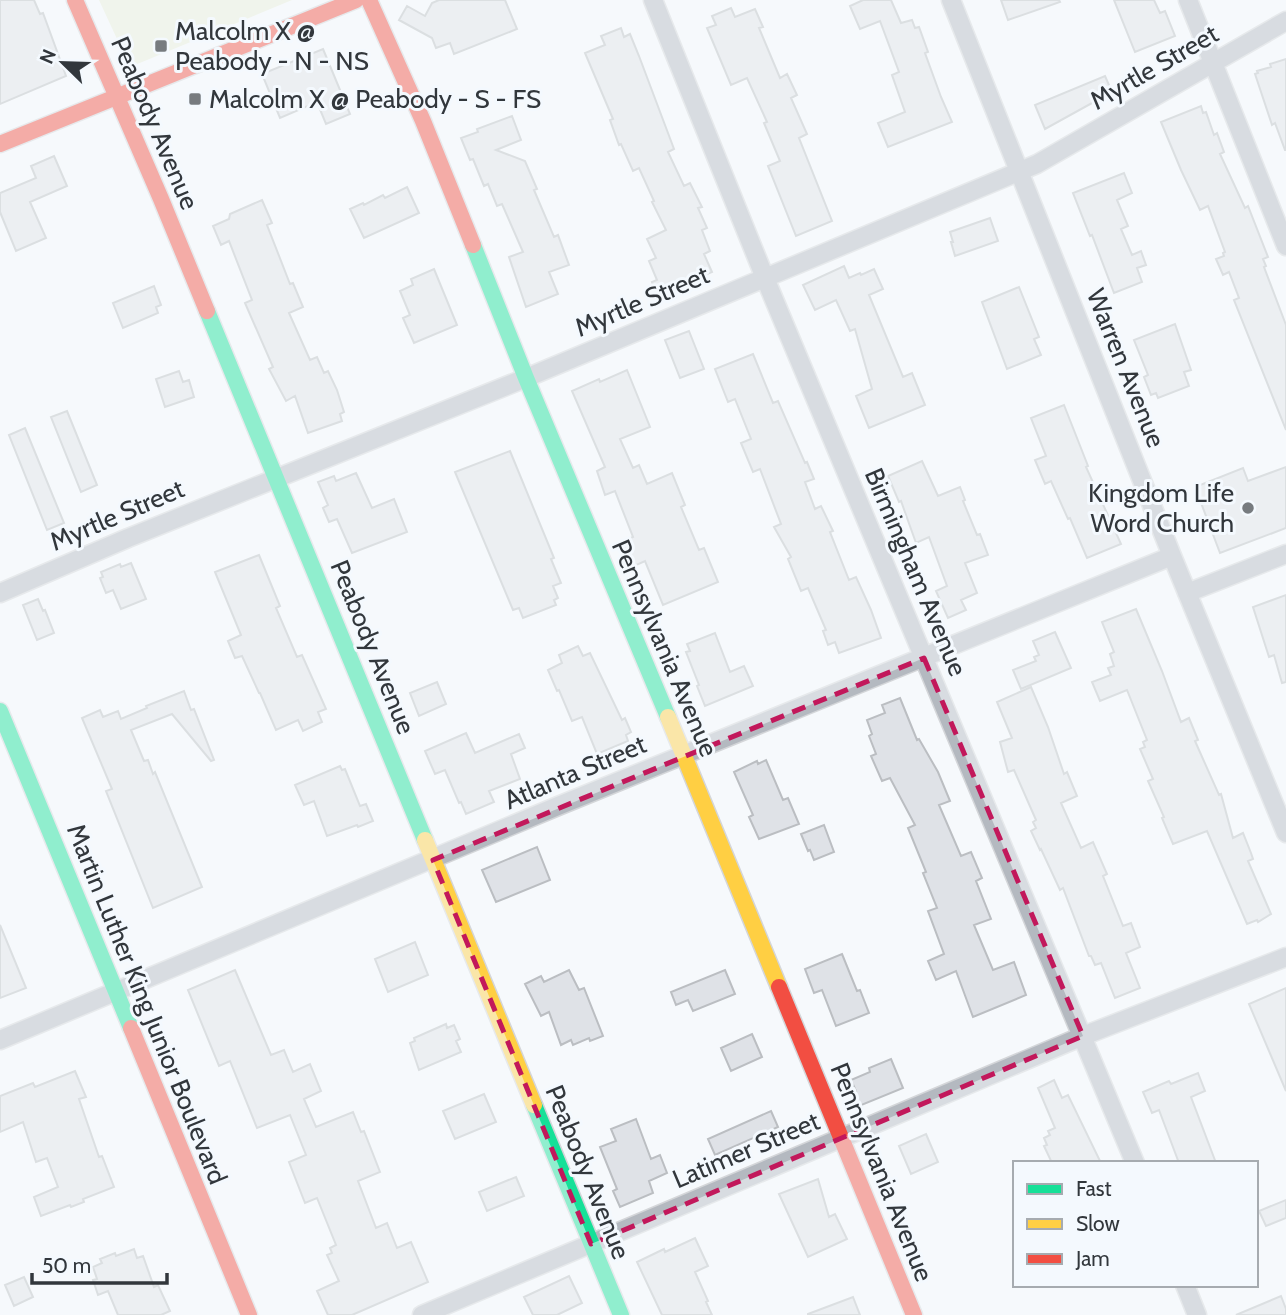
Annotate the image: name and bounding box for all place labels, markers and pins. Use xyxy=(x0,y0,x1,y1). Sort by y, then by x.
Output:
place label: Malcolm X @ Peabody - N - NS xyxy=(175,15,369,77)
marker: Malcolm X @ Peabody - N - NS xyxy=(153,38,169,54)
place label: Malcolm X @ Peabody - S - FS xyxy=(209,83,541,115)
marker: Malcolm X @ Peabody - S - FS xyxy=(187,91,203,107)
place label: Kingdom Life Word Church xyxy=(1088,477,1234,539)
marker: Kingdom Life Word Church xyxy=(1240,500,1256,516)

